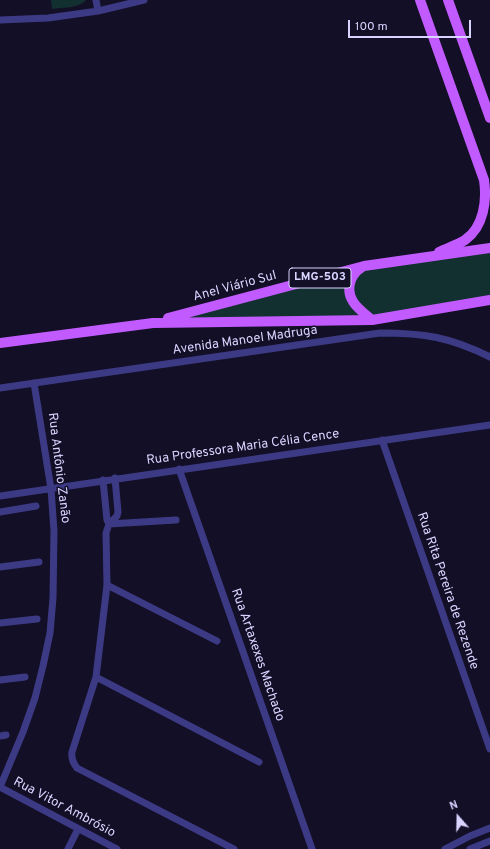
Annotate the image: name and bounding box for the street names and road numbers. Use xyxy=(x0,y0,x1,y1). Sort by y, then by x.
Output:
street label: Anel Viário Sul xyxy=(192,268,278,306)
road number: LMG-503 xyxy=(289,268,351,288)
street label: Avenida Manoel Madruga xyxy=(172,323,318,359)
street label: Rua Antônio Zanão xyxy=(43,412,73,524)
street label: Rua Professora Maria Célia Cence xyxy=(146,427,340,469)
street label: Rua Rita Pereira de Rezende xyxy=(413,510,481,672)
street label: Rua Artaxexes Machado xyxy=(227,587,287,723)
street label: Rua Vitor Ambrósio xyxy=(10,775,118,841)

